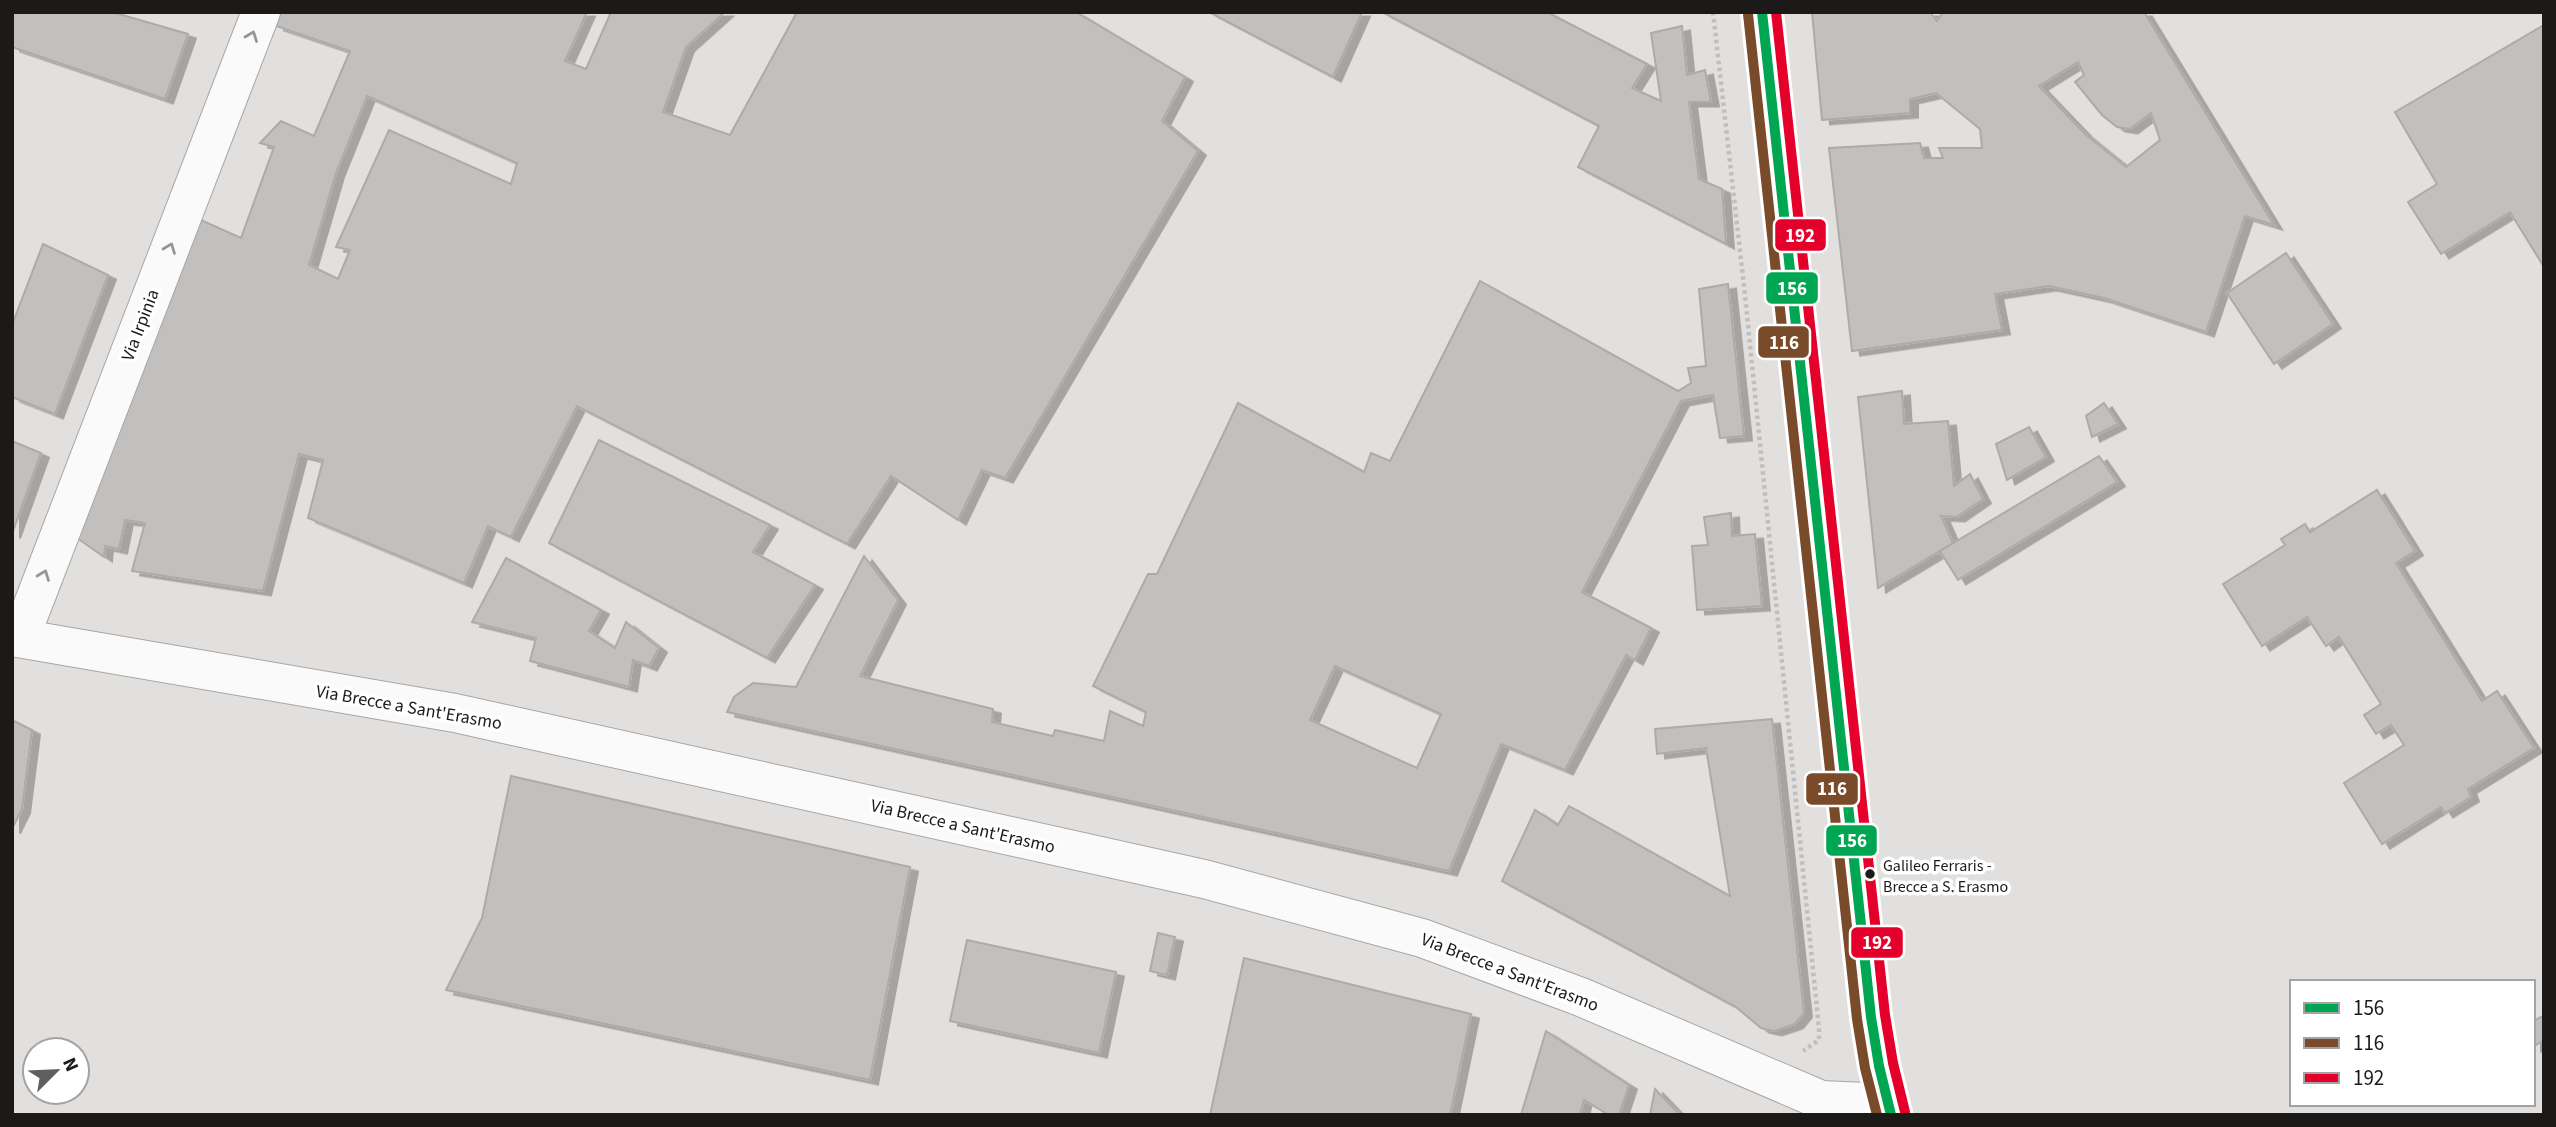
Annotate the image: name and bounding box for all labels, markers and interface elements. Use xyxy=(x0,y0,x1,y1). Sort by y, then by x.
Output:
one-way arrow xyxy=(243,30,257,42)
line badge: 192 xyxy=(1774,218,1827,252)
text: 192 xyxy=(1785,223,1815,250)
one-way arrow xyxy=(162,242,176,254)
line badge: 156 xyxy=(1765,271,1819,305)
text: 156 xyxy=(1777,276,1807,303)
street label: Via Irpinia xyxy=(115,286,166,365)
line badge: 116 xyxy=(1757,325,1810,359)
text: 116 xyxy=(1769,330,1799,357)
one-way arrow xyxy=(36,569,50,581)
street label: Via Brecce a Sant'Erasmo xyxy=(314,679,504,736)
line badge: 116 xyxy=(1805,772,1859,806)
text: 116 xyxy=(1817,776,1847,803)
street label: Via Brecce a Sant'Erasmo xyxy=(868,793,1058,860)
line badge: 156 xyxy=(1825,824,1878,857)
text: 156 xyxy=(1837,828,1867,855)
place label: Galileo Ferraris - Brecce a S. Erasmo xyxy=(1883,855,2008,898)
marker: Galileo Ferraris - Brecce a S. Erasmo xyxy=(1863,867,1877,881)
line badge: 192 xyxy=(1850,926,1904,959)
street label: Via Brecce a Sant'Erasmo xyxy=(1417,927,1602,1018)
text: 192 xyxy=(1862,930,1892,957)
legend xyxy=(2290,980,2535,1106)
text: 156 xyxy=(2353,993,2384,1023)
text: 116 xyxy=(2353,1028,2384,1058)
north arrow xyxy=(21,1036,91,1106)
text: N xyxy=(55,1053,85,1076)
text: 192 xyxy=(2353,1063,2384,1093)

